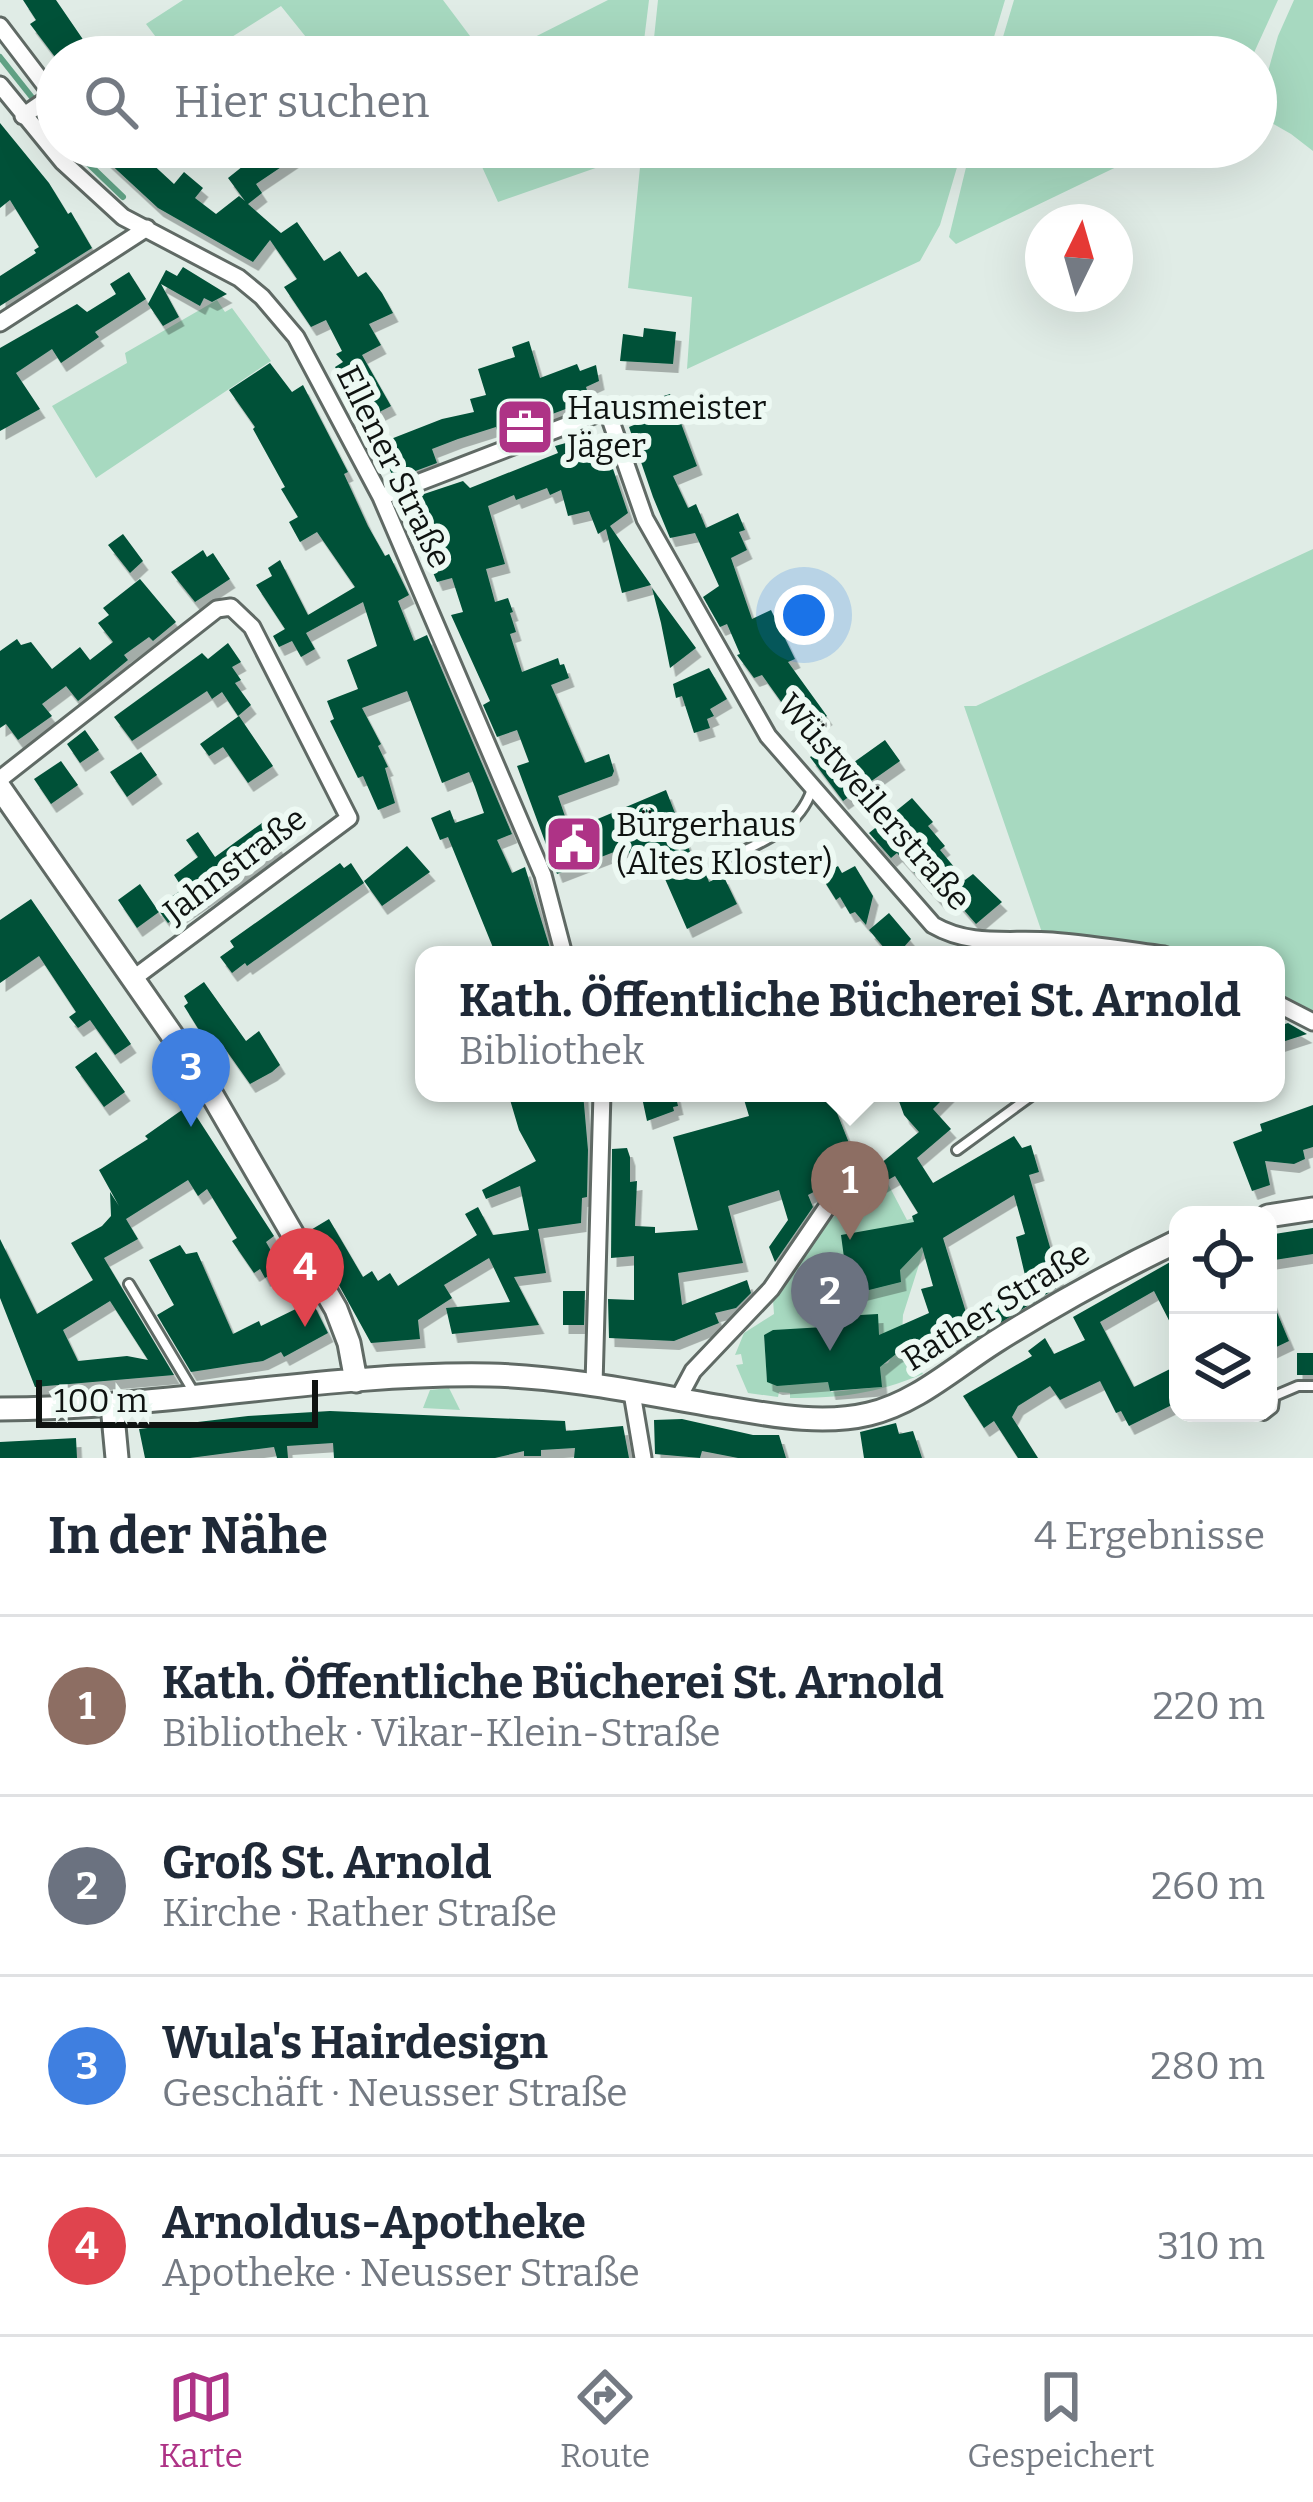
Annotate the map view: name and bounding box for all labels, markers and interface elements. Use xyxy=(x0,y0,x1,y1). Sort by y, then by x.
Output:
search box xyxy=(36,36,1277,168)
icon: search xyxy=(78,69,144,135)
text: Hier suchen xyxy=(174,75,430,129)
north arrow xyxy=(1025,204,1133,312)
street label: Ellener Straße xyxy=(328,359,460,575)
place label: Hausmeister Jäger xyxy=(566,388,767,466)
office icon: Hausmeister Jäger xyxy=(494,396,556,458)
your location xyxy=(774,585,834,645)
street label: Wüstweilerstraße xyxy=(769,686,979,918)
street label: Jahnstraße xyxy=(155,798,314,932)
place label: Bürgerhaus (Altes Kloster) xyxy=(616,805,832,883)
public building icon: Bürgerhaus (Altes Kloster) xyxy=(543,813,605,875)
popup xyxy=(415,946,1285,1102)
text: Kath. Öffentliche Bücherei St. Arnold xyxy=(459,974,1241,1028)
pin: 3 xyxy=(152,1028,230,1127)
text: Bibliothek xyxy=(459,1028,644,1074)
pin: 1 xyxy=(811,1141,889,1240)
map controls xyxy=(1169,1206,1277,1422)
button: locate xyxy=(1169,1206,1277,1314)
pin: 4 xyxy=(266,1228,344,1327)
street label: Rather Straße xyxy=(895,1233,1097,1379)
pin: 2 xyxy=(791,1252,869,1351)
button: layers xyxy=(1169,1314,1277,1422)
scale bar xyxy=(36,1374,318,1427)
text: 100 m xyxy=(54,1381,148,1421)
text: In der Nähe xyxy=(48,1505,328,1567)
text: 4 Ergebnisse xyxy=(1034,1513,1265,1559)
text: Kath. Öffentliche Bücherei St. Arnold xyxy=(162,1656,944,1710)
text: 1 xyxy=(79,1683,95,1729)
text: 220 m xyxy=(1153,1683,1265,1729)
text: Bibliothek · Vikar-Klein-Straße xyxy=(162,1710,721,1756)
text: Groß St. Arnold xyxy=(162,1836,492,1890)
text: 2 xyxy=(76,1863,98,1909)
text: 260 m xyxy=(1151,1863,1265,1909)
text: Kirche · Rather Straße xyxy=(162,1890,557,1936)
text: Wula's Hairdesign xyxy=(162,2016,548,2070)
text: 3 xyxy=(76,2043,98,2089)
text: 280 m xyxy=(1150,2043,1265,2089)
text: Geschäft · Neusser Straße xyxy=(162,2070,628,2116)
text: Arnoldus-Apotheke xyxy=(162,2196,586,2250)
text: 4 xyxy=(75,2223,99,2269)
text: 310 m xyxy=(1157,2223,1265,2269)
text: Apotheke · Neusser Straße xyxy=(162,2250,640,2296)
tab: Karte xyxy=(159,2364,243,2476)
tab: Route xyxy=(560,2364,650,2476)
tab: Gespeichert xyxy=(967,2364,1154,2476)

